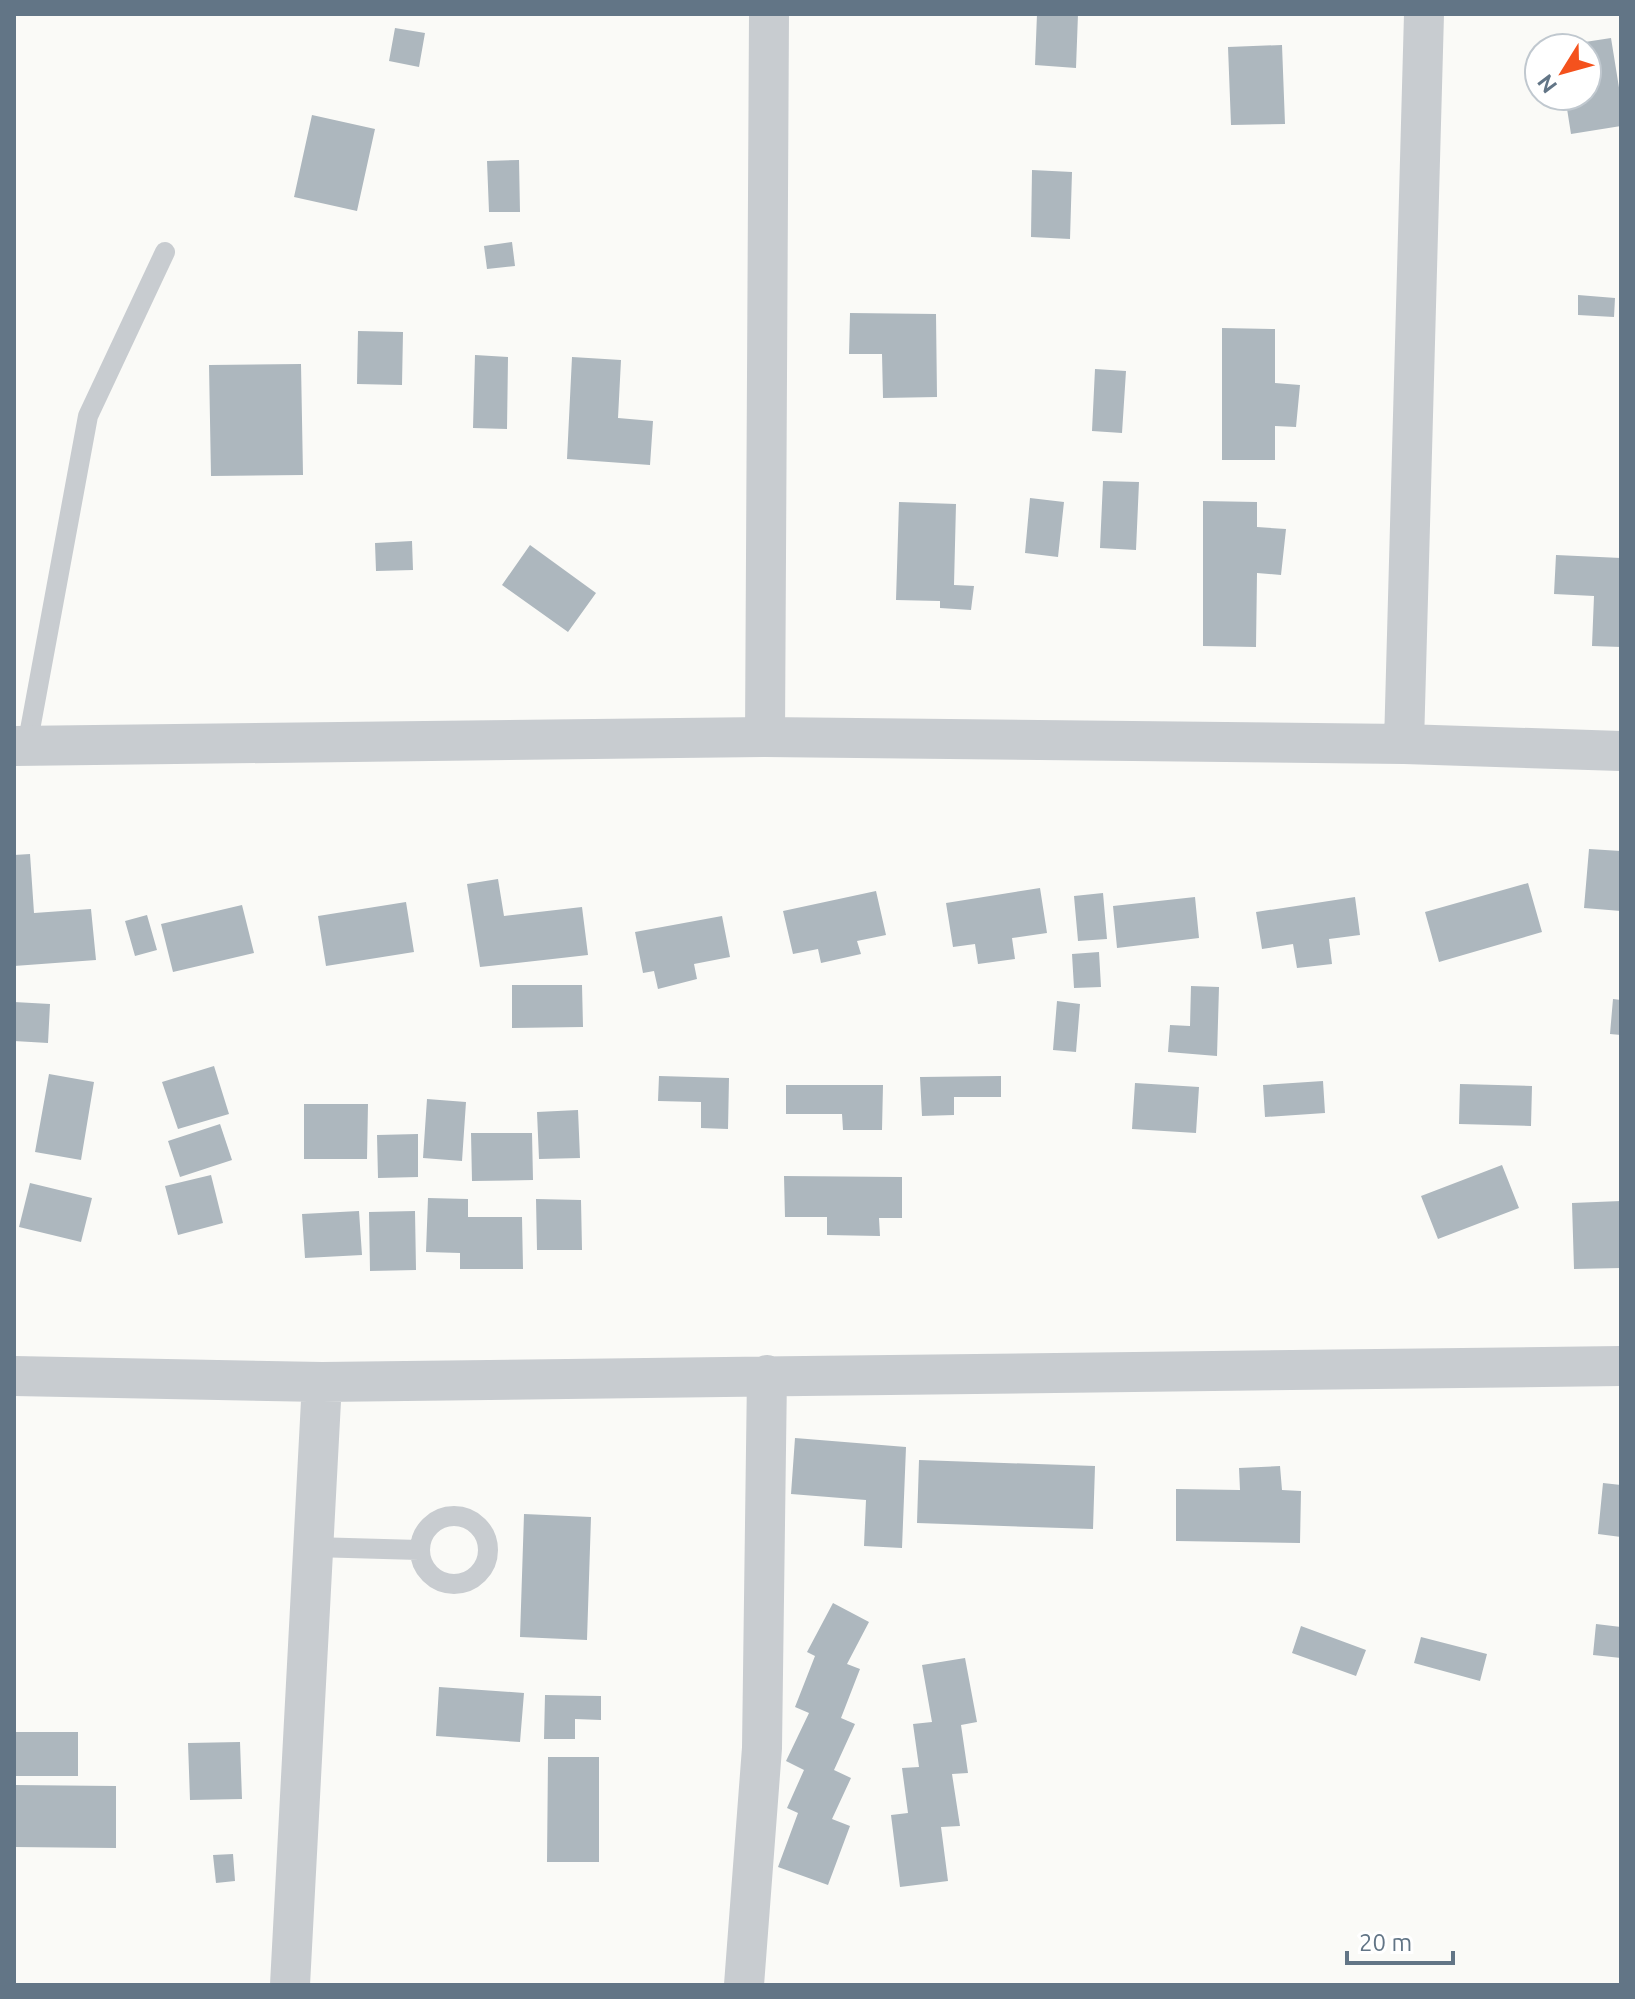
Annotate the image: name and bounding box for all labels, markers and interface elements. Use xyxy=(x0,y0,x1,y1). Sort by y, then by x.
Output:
north arrow xyxy=(1523,32,1603,112)
text: N xyxy=(1532,70,1562,98)
scale bar xyxy=(1347,1915,1453,1965)
text: 20 m xyxy=(1359,1929,1412,1956)

